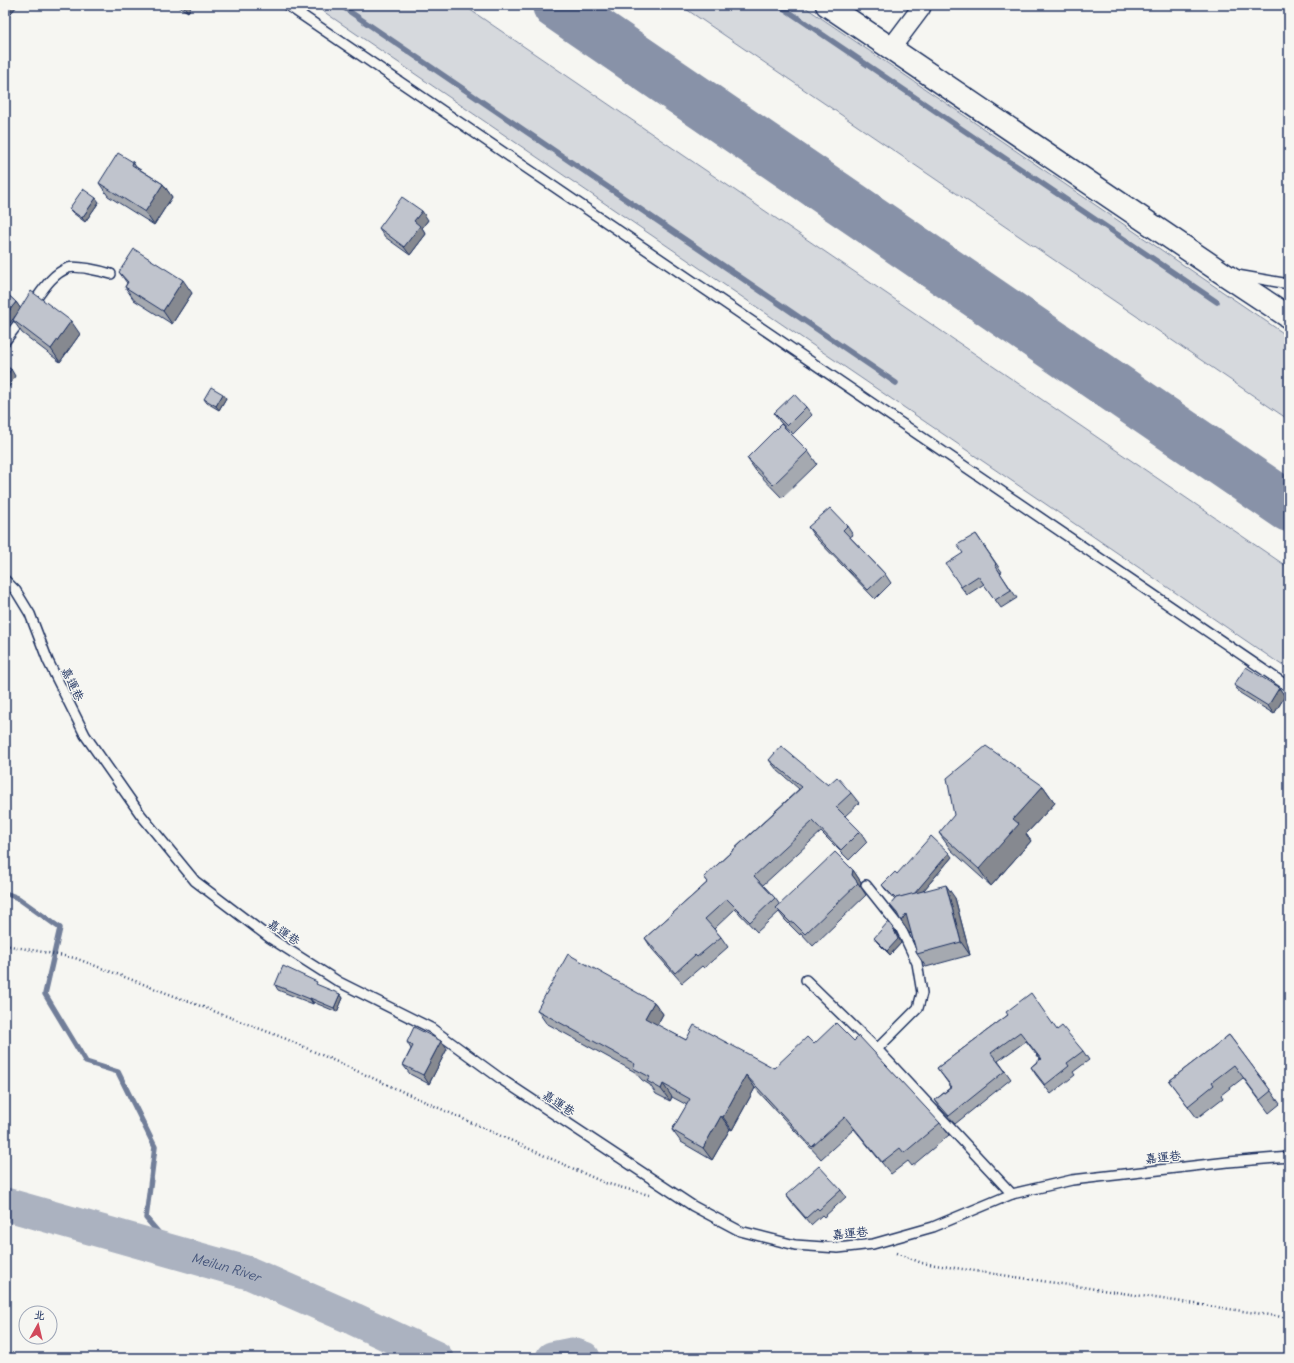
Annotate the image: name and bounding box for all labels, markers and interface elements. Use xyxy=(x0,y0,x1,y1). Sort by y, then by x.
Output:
street label: 嘉運巷 xyxy=(58,665,88,703)
street label: 嘉運巷 xyxy=(265,916,303,948)
street label: 嘉運巷 xyxy=(540,1087,578,1119)
street label: 嘉運巷 xyxy=(1144,1148,1182,1166)
street label: 嘉運巷 xyxy=(831,1224,869,1242)
water label: Meilun River xyxy=(190,1249,265,1286)
north arrow xyxy=(18,1305,58,1345)
text: 北 xyxy=(33,1307,46,1323)

